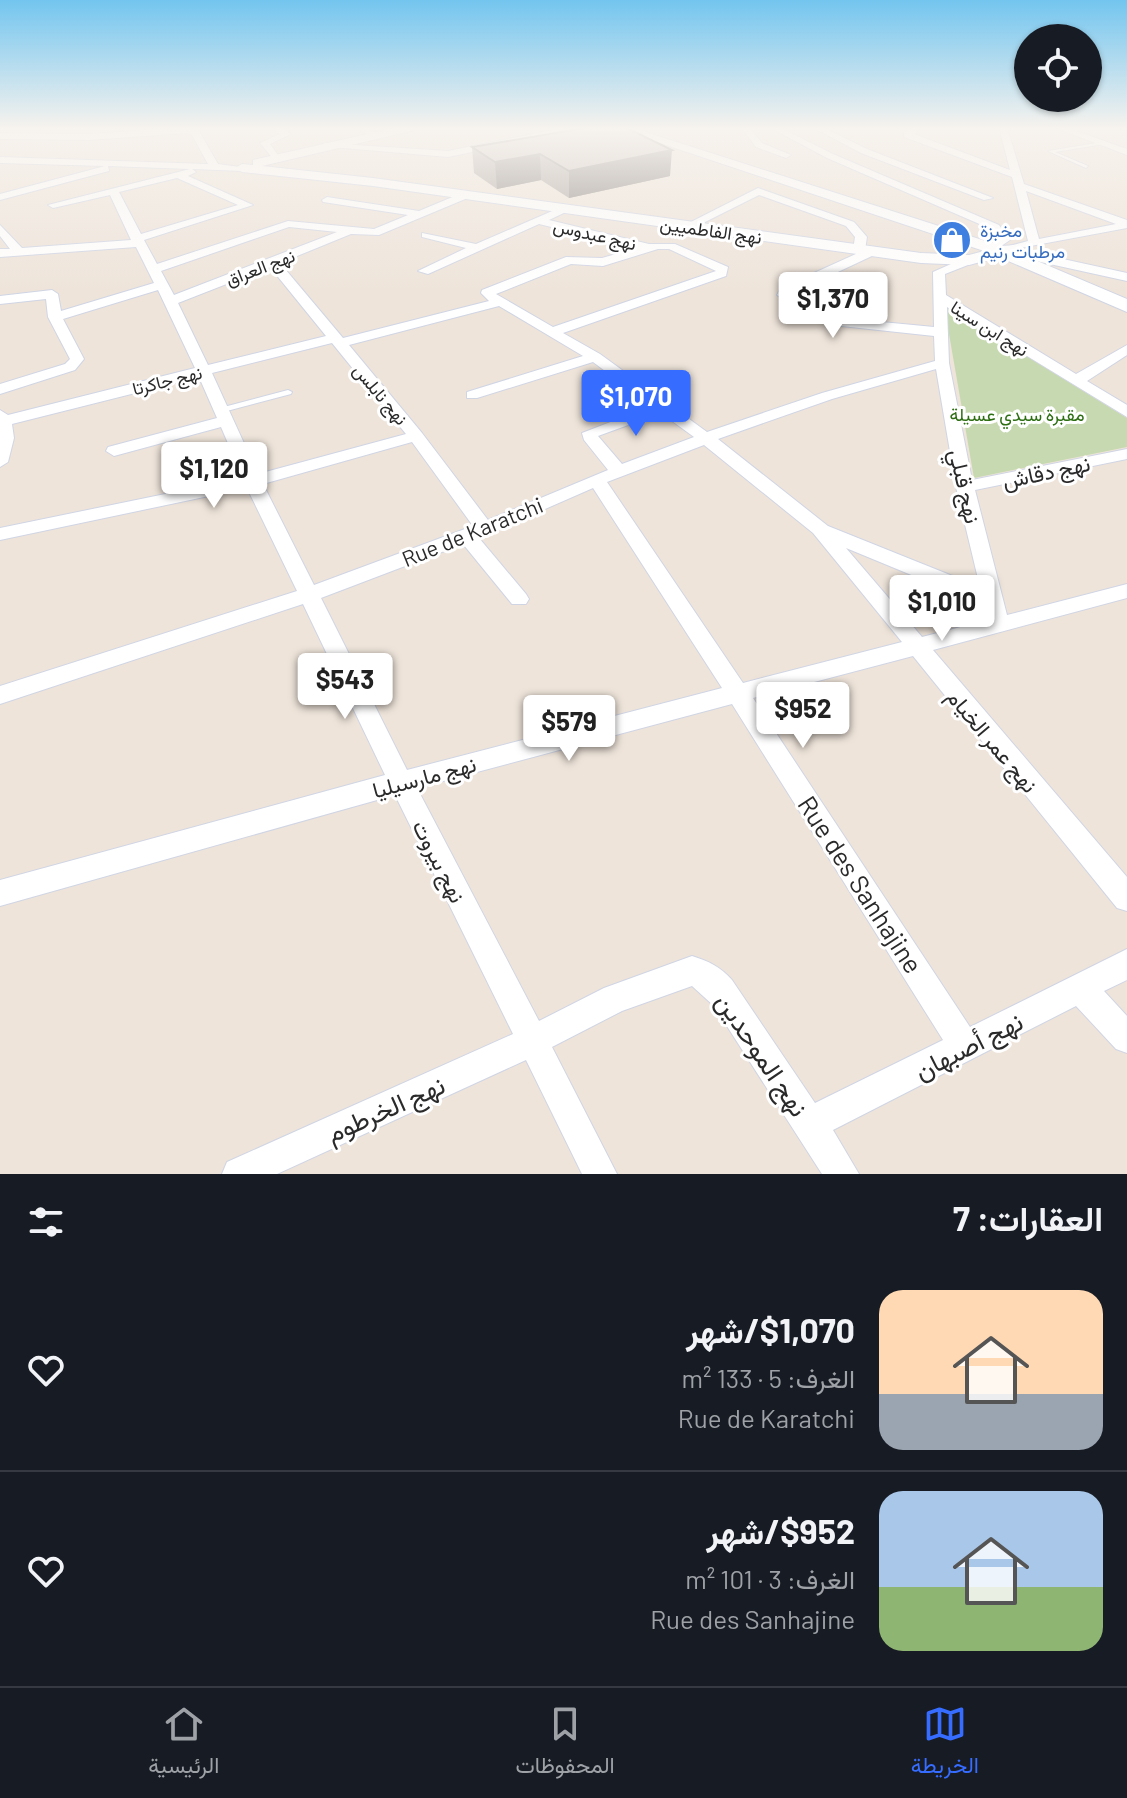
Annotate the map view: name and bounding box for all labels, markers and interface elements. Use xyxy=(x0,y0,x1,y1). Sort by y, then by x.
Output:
map controls xyxy=(1014,24,1102,112)
button: locate xyxy=(1014,24,1102,112)
street label: نهج الفاطميين xyxy=(658,212,763,250)
street label: نهج عبدوس xyxy=(551,214,639,256)
shop icon: مخبزة مرطبات رنيم xyxy=(931,219,973,261)
place label: مخبزة مرطبات رنيم xyxy=(980,219,1065,264)
street label: نهج العراق xyxy=(222,244,298,292)
pin: $1,370 xyxy=(768,272,898,340)
text: $1,370 xyxy=(797,282,869,313)
street label: نهج ابن سينا xyxy=(946,295,1033,362)
street label: نهج نابلس xyxy=(348,359,413,430)
street label: نهج جاكرتا xyxy=(130,361,205,401)
pin: $1,070 xyxy=(571,370,701,438)
text: $1,070 xyxy=(600,380,672,411)
park label: مقبرة سيدي عسيلة xyxy=(949,403,1085,430)
pin: $1,120 xyxy=(149,442,279,510)
street label: نهج قبلي xyxy=(938,446,987,527)
street label: نهج دقاش xyxy=(1000,449,1093,496)
text: $1,120 xyxy=(179,452,249,483)
street label: Rue de Karatchi xyxy=(398,491,546,571)
pin: $1,010 xyxy=(877,575,1007,643)
text: $1,010 xyxy=(908,585,976,616)
pin: $543 xyxy=(298,653,392,721)
text: $543 xyxy=(316,663,374,694)
pin: $952 xyxy=(756,682,850,750)
street label: نهج عمر الخيام xyxy=(940,683,1044,799)
text: $952 xyxy=(774,692,832,723)
pin: $579 xyxy=(522,695,616,763)
text: $579 xyxy=(541,705,597,736)
street label: نهج مارسيليا xyxy=(369,750,479,805)
street label: Rue des Sanhajine xyxy=(792,790,930,978)
street label: نهج بيروت xyxy=(405,815,472,908)
street label: نهج الموحدين xyxy=(707,986,816,1124)
street label: نهج أصبهان xyxy=(909,1004,1029,1089)
street label: نهج الخرطوم xyxy=(321,1068,451,1152)
text: العقارات: 7 xyxy=(953,1197,1103,1238)
icon: filters xyxy=(24,1200,68,1244)
text: $1,070/شهر xyxy=(686,1309,855,1350)
icon: home xyxy=(943,1322,1039,1418)
icon: heart xyxy=(24,1348,68,1392)
text: الغرف: 5 · 133 m² xyxy=(681,1362,855,1393)
text: Rue de Karatchi xyxy=(678,1402,855,1433)
text: $952/شهر xyxy=(706,1510,855,1551)
icon: home xyxy=(943,1523,1039,1619)
icon: heart xyxy=(24,1549,68,1593)
text: الغرف: 3 · 101 m² xyxy=(685,1563,855,1594)
text: Rue des Sanhajine xyxy=(650,1603,855,1634)
tab: الرئيسية xyxy=(148,1702,219,1785)
tab: المحفوظات xyxy=(516,1702,615,1785)
tab: الخريطة xyxy=(911,1702,979,1785)

